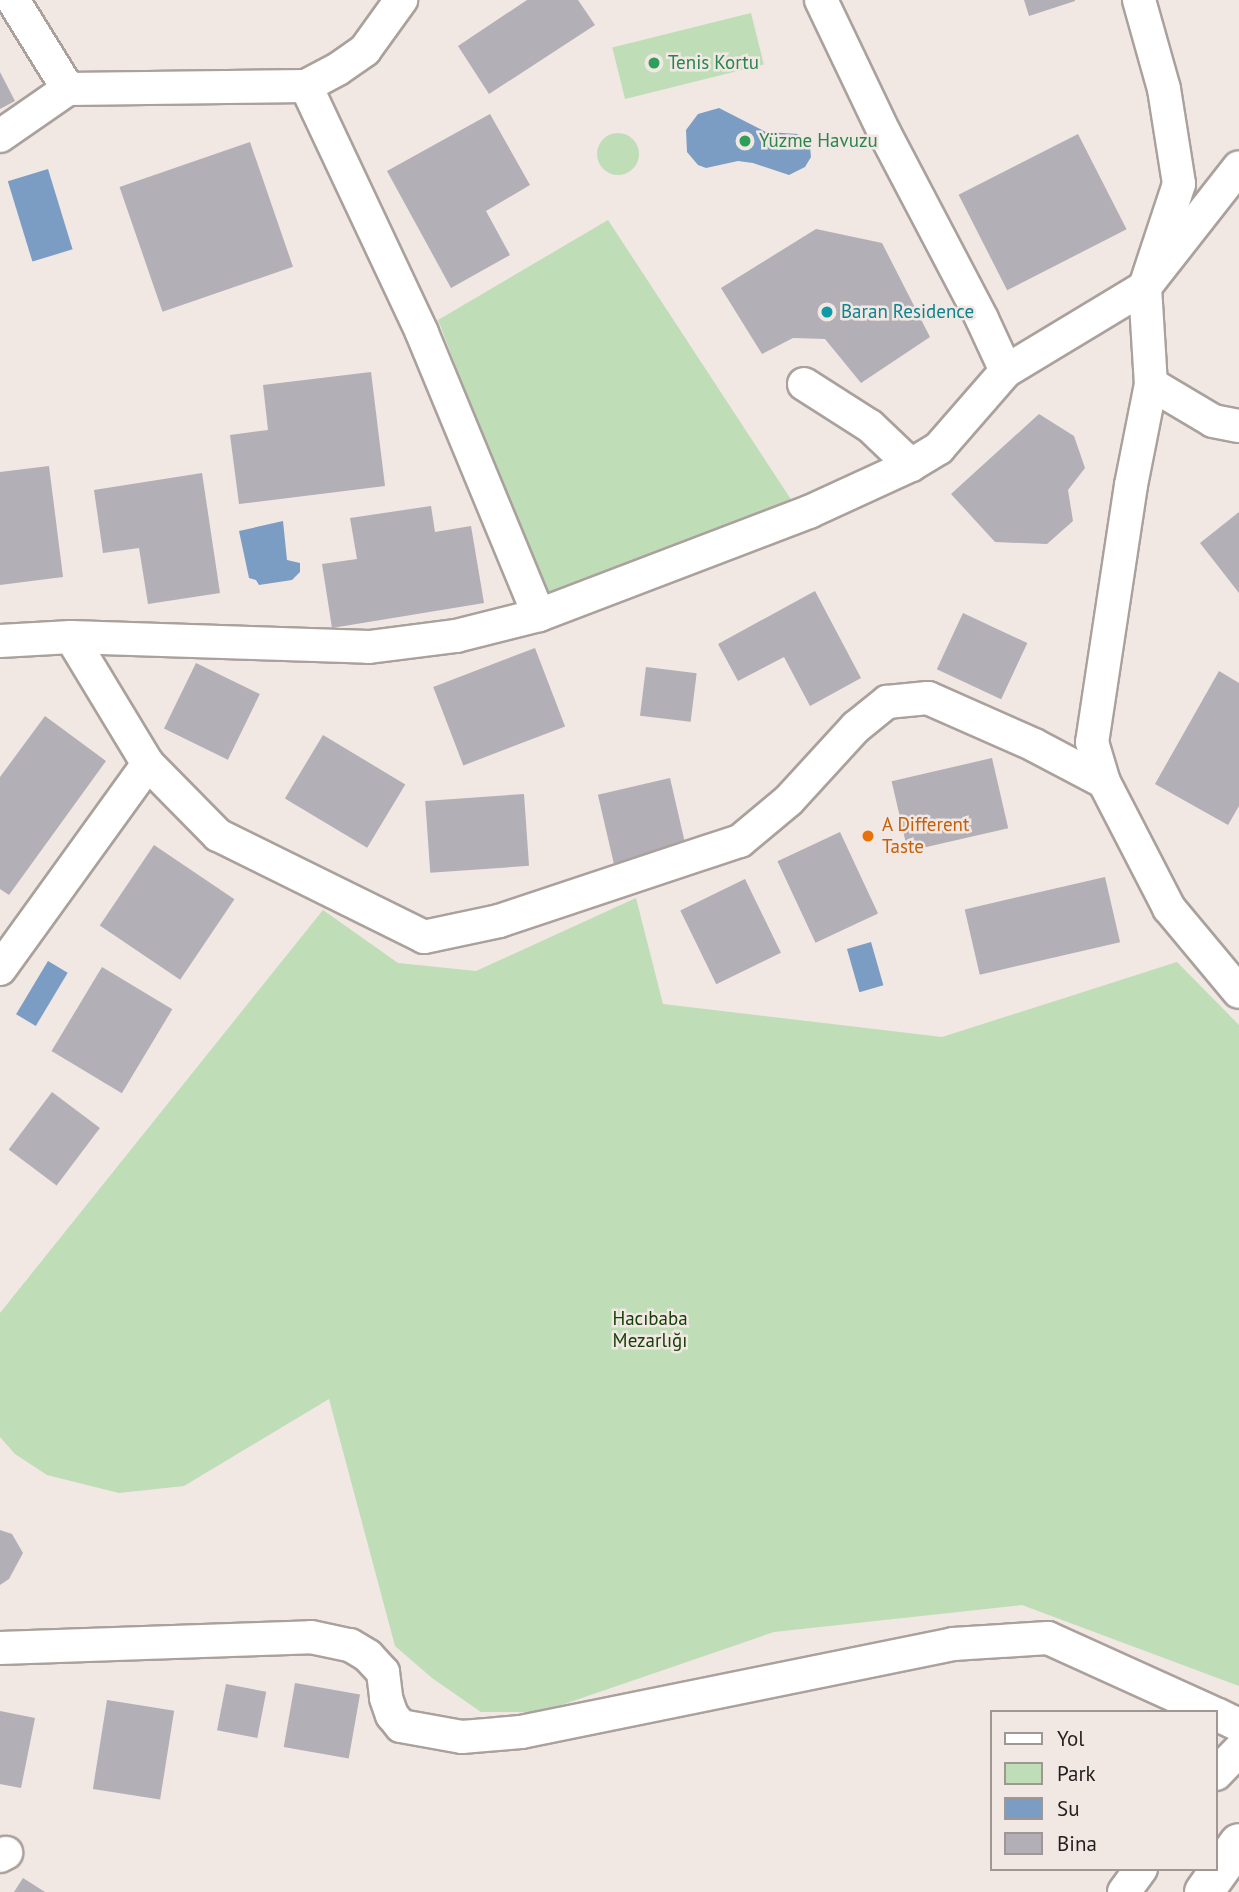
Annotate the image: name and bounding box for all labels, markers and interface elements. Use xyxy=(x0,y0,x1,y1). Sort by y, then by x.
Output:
place label: Tenis Kortu xyxy=(668,52,759,74)
marker: Tenis Kortu xyxy=(646,55,662,71)
place label: Yüzme Havuzu xyxy=(759,130,878,152)
marker: Yüzme Havuzu xyxy=(737,133,753,149)
place label: Baran Residence xyxy=(841,301,974,323)
marker: Baran Residence xyxy=(819,304,835,320)
place label: A Different Taste xyxy=(882,814,970,858)
marker: A Different Taste xyxy=(860,828,876,844)
park label: Hacıbaba Mezarlığı xyxy=(612,1308,688,1352)
legend xyxy=(990,1710,1218,1871)
text: Yol xyxy=(1057,1725,1084,1752)
text: Park xyxy=(1057,1760,1096,1787)
text: Su xyxy=(1057,1795,1079,1822)
text: Bina xyxy=(1057,1830,1097,1857)

